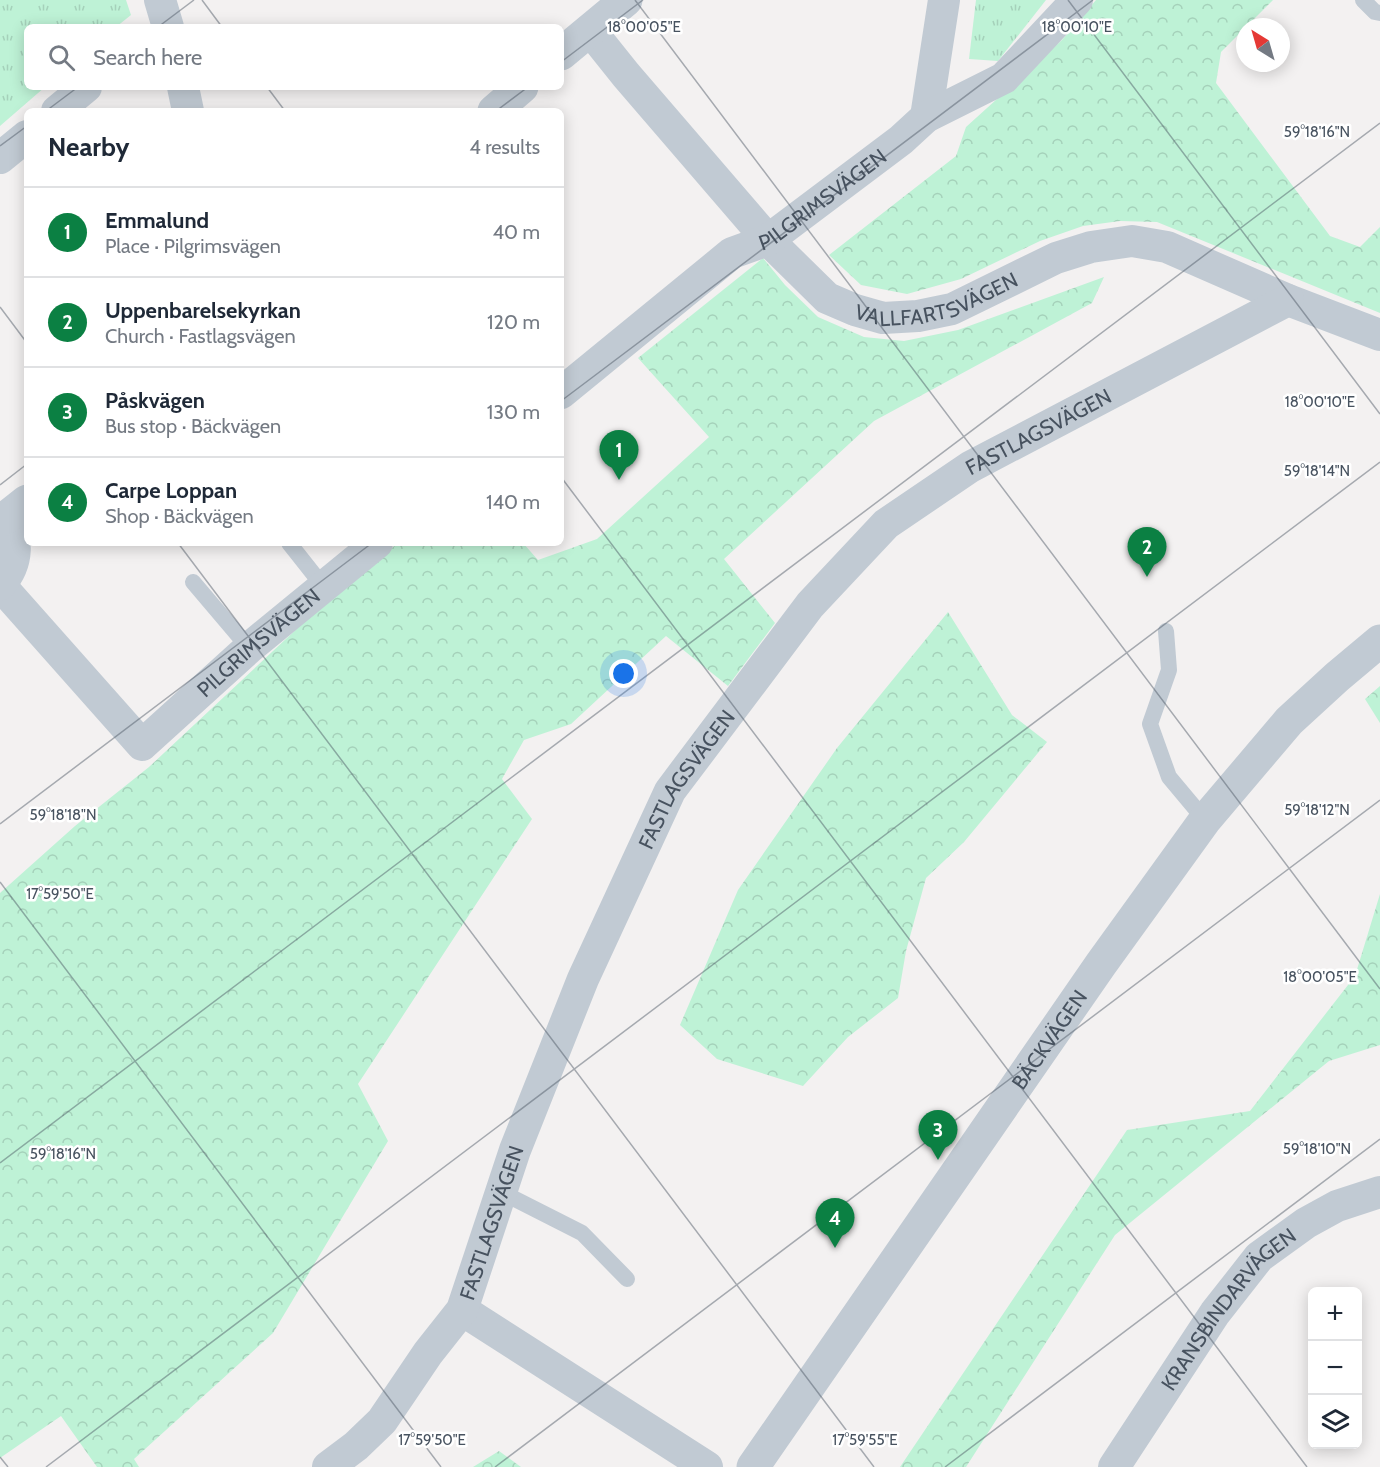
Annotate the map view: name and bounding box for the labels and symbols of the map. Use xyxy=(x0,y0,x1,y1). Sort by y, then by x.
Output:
text: 18°00'05"E xyxy=(607,18,681,36)
text: 18°00'10"E xyxy=(1042,18,1112,36)
north arrow xyxy=(1236,18,1290,72)
text: 59°18'16"N xyxy=(1284,123,1350,141)
street label: PILGRIMSVÄGEN xyxy=(755,143,891,255)
street label: VALLFARTSVÄGEN xyxy=(852,266,1022,331)
street label: FASTLAGSVÄGEN xyxy=(961,383,1115,480)
text: 18°00'10"E xyxy=(1285,393,1355,411)
pin: 1 xyxy=(600,430,638,480)
text: 59°18'14"N xyxy=(1284,462,1350,480)
pin: 2 xyxy=(1128,528,1166,577)
street label: PILGRIMSVÄGEN xyxy=(192,583,325,702)
your location xyxy=(609,659,638,688)
street label: FASTLAGSVÄGEN xyxy=(633,705,739,853)
text: 59°18'12"N xyxy=(1284,801,1350,819)
text: 59°18'18"N xyxy=(30,806,96,824)
text: 17°59'50"E xyxy=(26,885,94,903)
text: 18°00'05"E xyxy=(1283,968,1357,986)
street label: BÄCKVÄGEN xyxy=(1006,985,1092,1094)
pin: 3 xyxy=(918,1110,958,1160)
text: 59°18'10"N xyxy=(1283,1140,1351,1158)
street label: FASTLAGSVÄGEN xyxy=(454,1142,528,1303)
text: 59°18'16"N xyxy=(30,1145,96,1163)
pin: 4 xyxy=(816,1198,854,1248)
street label: KRANSBINDARVÄGEN xyxy=(1155,1222,1300,1395)
text: 17°59'50"E xyxy=(398,1431,466,1449)
text: 17°59'55"E xyxy=(832,1431,898,1449)

